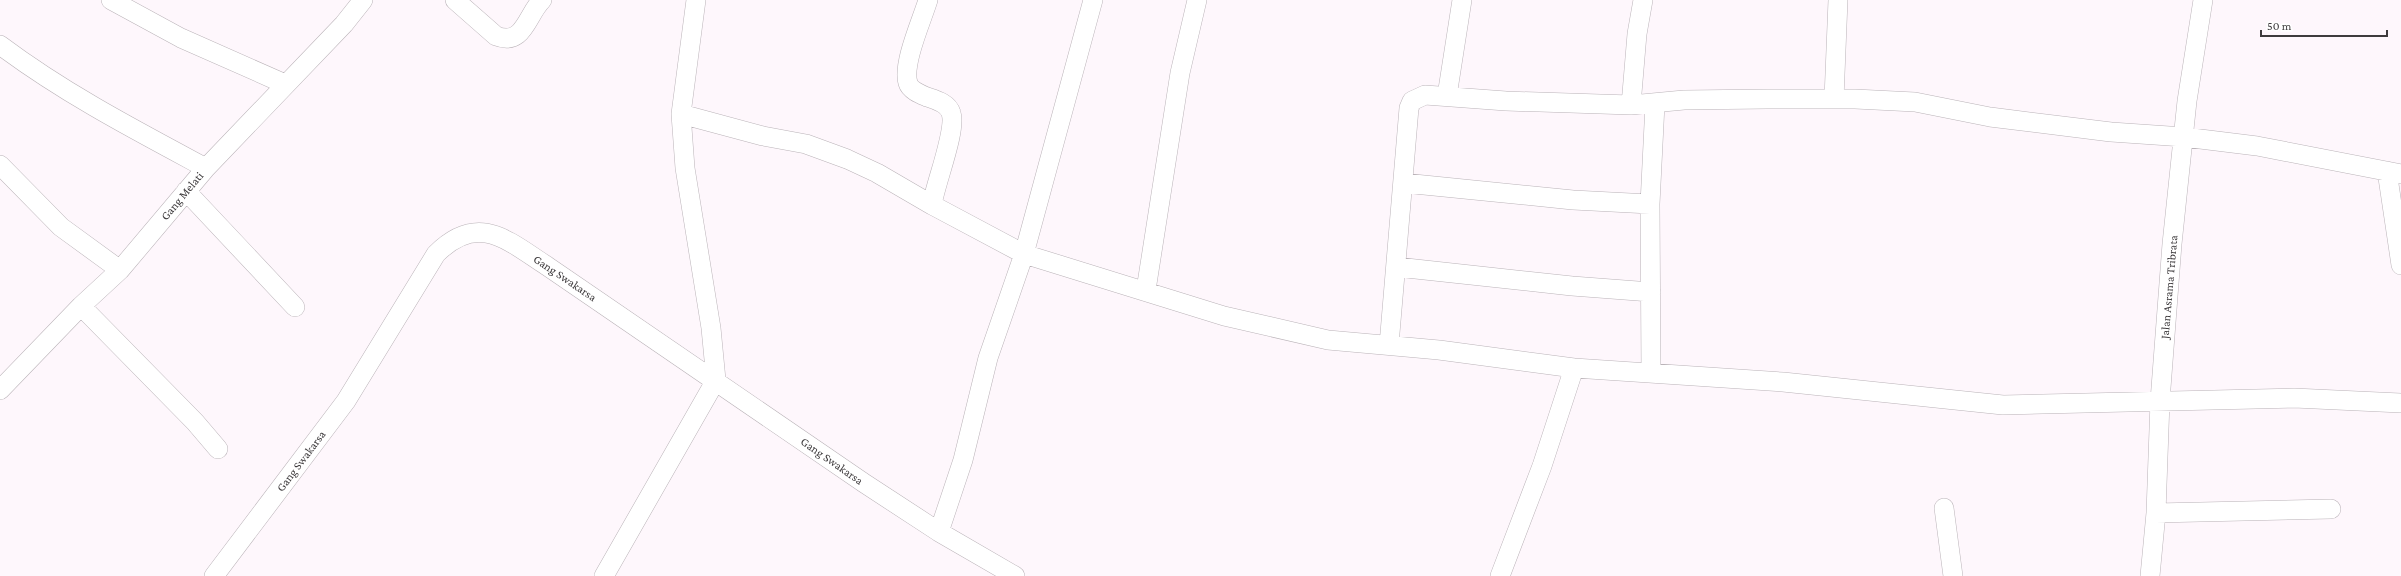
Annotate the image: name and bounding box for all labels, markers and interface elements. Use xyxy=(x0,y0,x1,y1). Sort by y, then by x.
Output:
scale bar xyxy=(2261,12,2387,38)
text: 50 m xyxy=(2267,19,2292,33)
street label: Gang Melati xyxy=(158,169,206,223)
street label: Jalan Asrama Tribrata xyxy=(2157,234,2181,341)
street label: Gang Swakarsa xyxy=(531,252,600,304)
street label: Gang Swakarsa xyxy=(273,427,329,494)
street label: Gang Swakarsa xyxy=(798,434,866,488)

